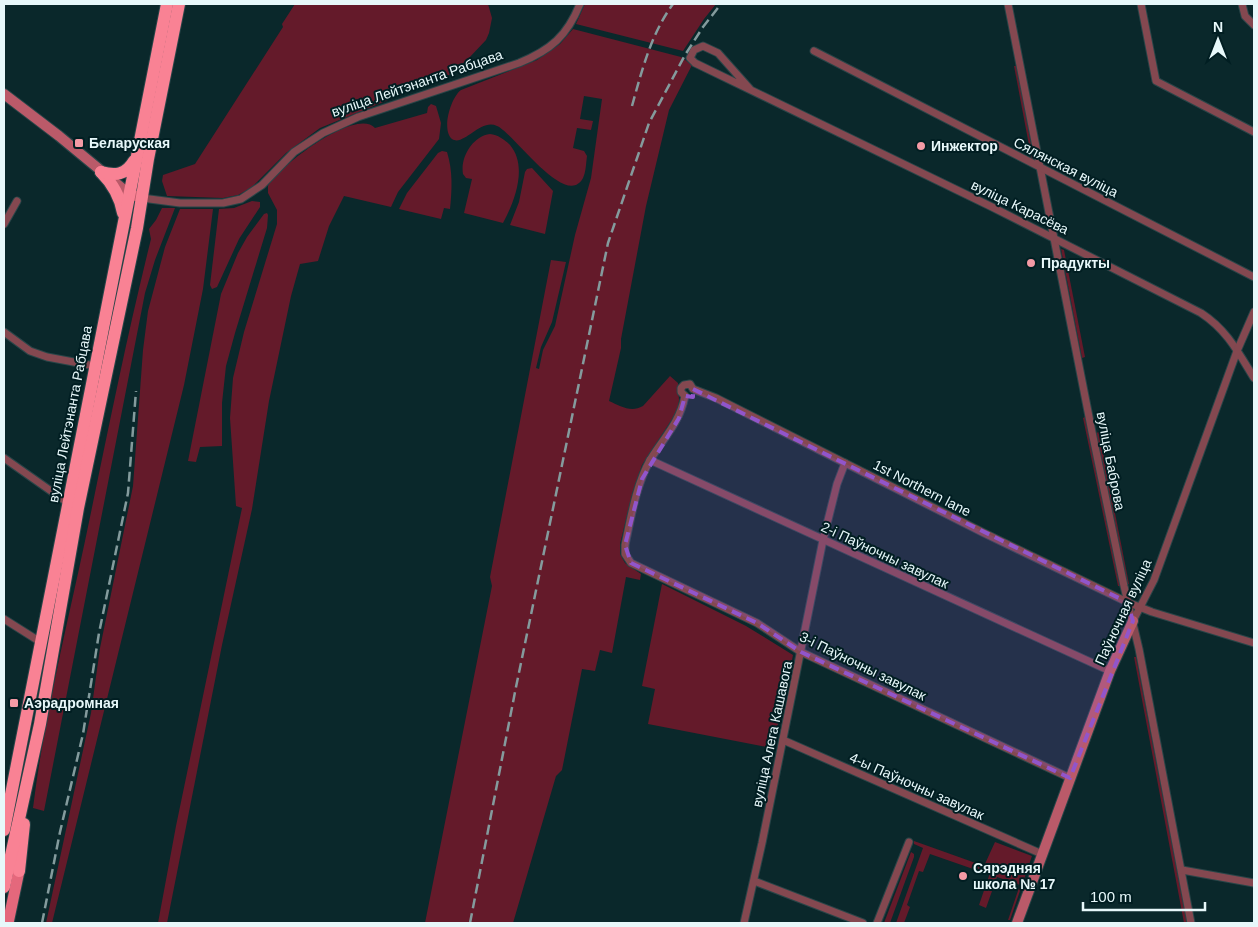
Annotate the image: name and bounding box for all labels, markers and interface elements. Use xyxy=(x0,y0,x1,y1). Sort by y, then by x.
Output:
north arrow xyxy=(1193,15,1243,65)
text: N xyxy=(1213,19,1223,35)
street label: вуліца Лейтэнанта Рабцава xyxy=(329,46,505,120)
street label: Сялянская вуліца xyxy=(1011,134,1121,200)
place label: Беларуская xyxy=(89,135,170,151)
marker: Беларуская xyxy=(73,137,85,149)
place label: Инжектор xyxy=(931,138,998,154)
marker: Инжектор xyxy=(915,140,927,152)
street label: вуліца Карасёва xyxy=(969,177,1071,238)
place label: Прадукты xyxy=(1041,255,1110,271)
marker: Прадукты xyxy=(1025,257,1037,269)
street label: вуліца Лейтэнанта Рабцава xyxy=(45,324,95,504)
street label: вуліца Баброва xyxy=(1094,410,1128,512)
street label: 1st Northern lane xyxy=(871,456,974,520)
street label: 2-і Паўночны завулак xyxy=(819,518,952,592)
street label: Паўночная вуліца xyxy=(1091,556,1155,668)
street label: 3-і Паўночны завулак xyxy=(797,628,930,704)
street label: вуліца Алега Кашавога xyxy=(749,659,795,809)
place label: Аэрадромная xyxy=(24,695,119,711)
marker: Аэрадромная xyxy=(8,697,20,709)
street label: 4-ы Паўночны завулак xyxy=(847,749,988,823)
place label: Сярэдняя школа № 17 xyxy=(973,860,1056,892)
marker: Сярэдняя школа № 17 xyxy=(957,870,969,882)
scale bar xyxy=(1083,880,1206,912)
text: 100 m xyxy=(1090,888,1132,905)

